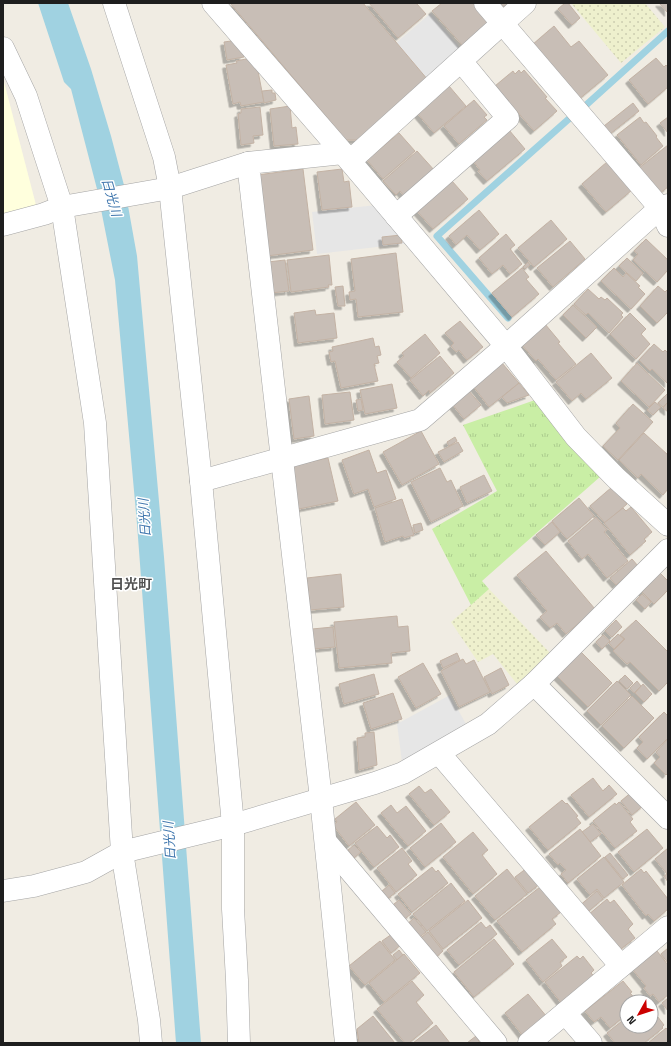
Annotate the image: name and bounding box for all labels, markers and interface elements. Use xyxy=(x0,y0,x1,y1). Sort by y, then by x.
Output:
water label: 日光川 xyxy=(97,175,128,220)
water label: 日光川 xyxy=(133,496,155,538)
district label: 日光町 xyxy=(110,573,152,594)
water label: 日光川 xyxy=(158,819,180,861)
north arrow xyxy=(619,994,659,1034)
text: N xyxy=(623,1012,640,1028)

